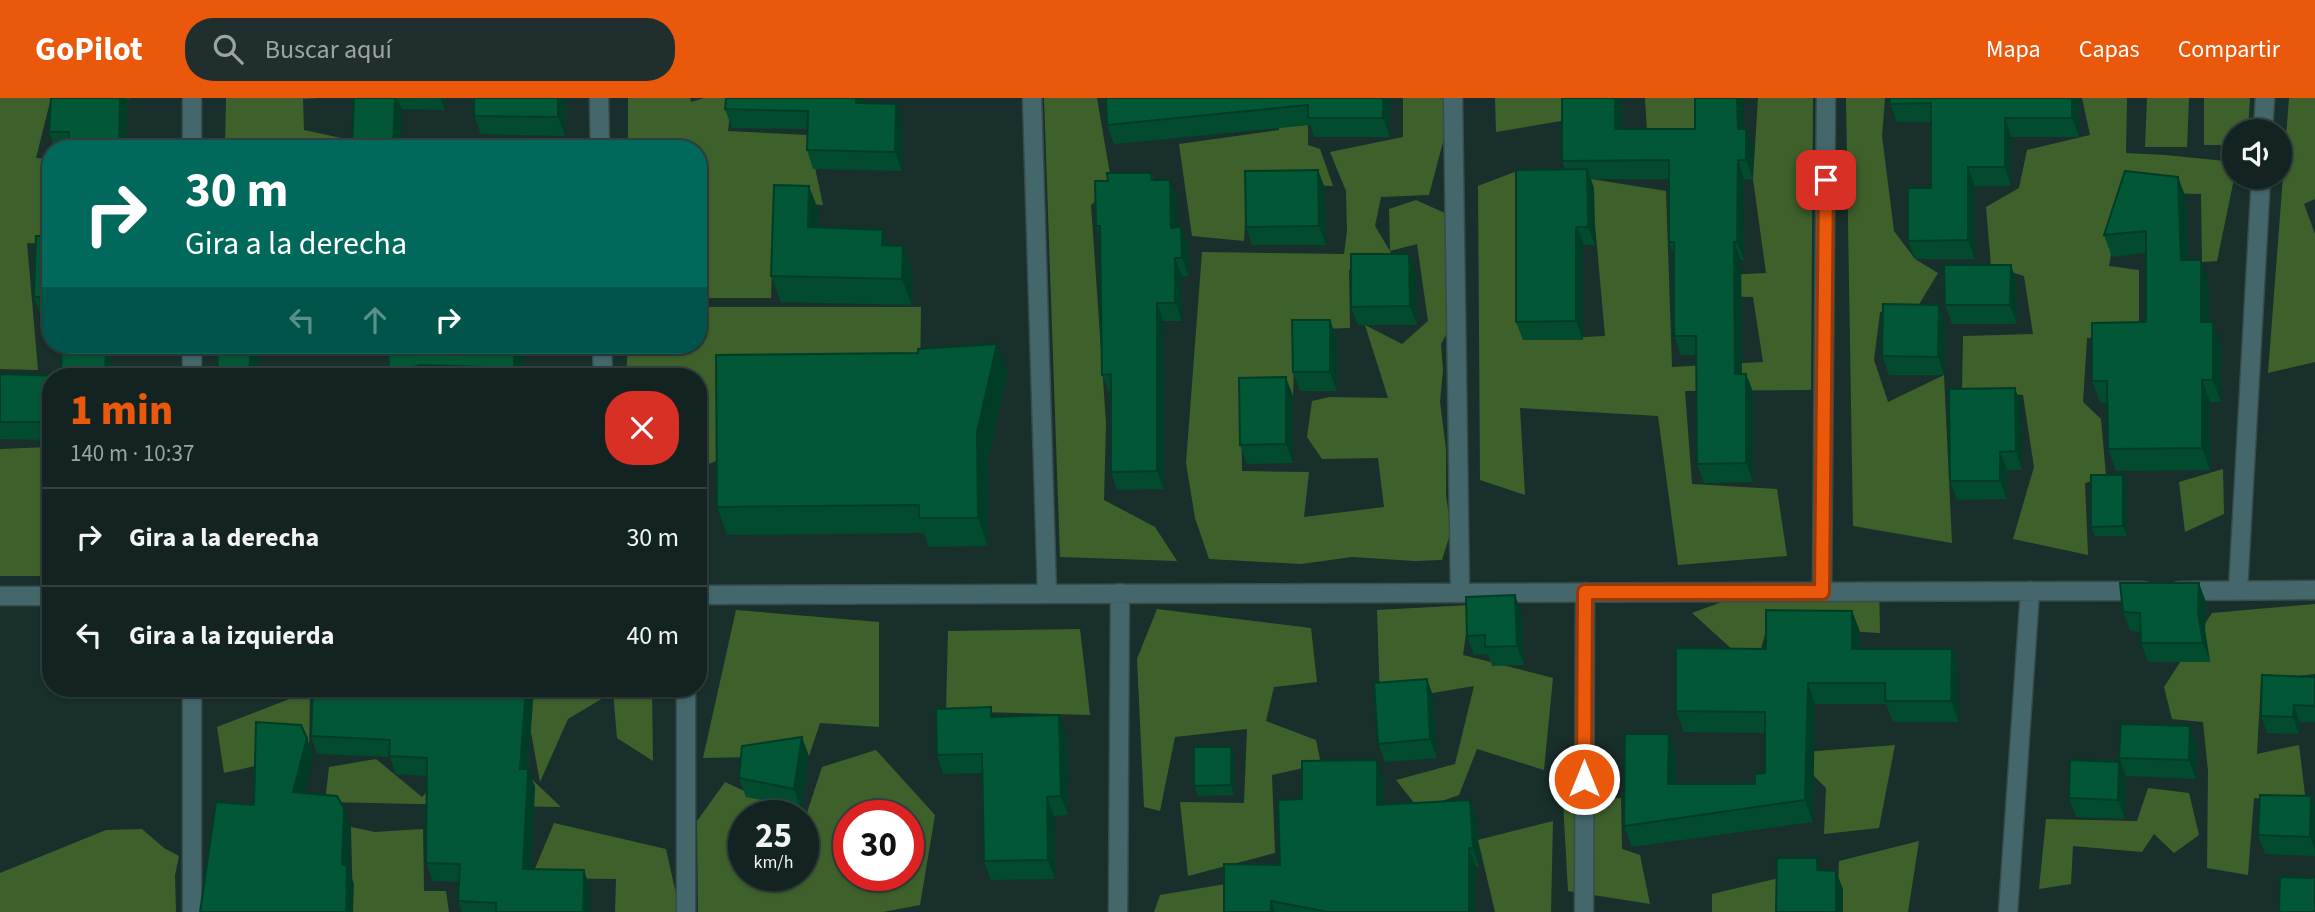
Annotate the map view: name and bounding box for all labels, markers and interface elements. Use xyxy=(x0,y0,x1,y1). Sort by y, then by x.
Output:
search box xyxy=(185,18,675,81)
text: GoPilot xyxy=(35,26,143,73)
icon: search xyxy=(209,30,247,68)
text: Buscar aquí xyxy=(265,31,392,68)
text: Mapa xyxy=(1986,32,2041,67)
text: Capas xyxy=(2079,32,2140,67)
text: Compartir xyxy=(2178,32,2280,67)
map controls xyxy=(2222,119,2292,189)
button: sound xyxy=(2222,119,2292,189)
pin xyxy=(1796,150,1856,210)
text: 30 m xyxy=(185,156,289,226)
icon: arrive xyxy=(1807,161,1845,199)
icon: right xyxy=(70,168,161,259)
text: Gira a la derecha xyxy=(185,221,407,267)
icon: left xyxy=(283,301,321,339)
icon: ahead xyxy=(356,301,394,339)
icon: right xyxy=(429,301,467,339)
text: 1 min xyxy=(70,381,173,441)
button: close xyxy=(605,391,679,465)
text: 140 m · 10:37 xyxy=(70,437,194,470)
icon: right xyxy=(70,518,108,556)
text: Gira a la derecha xyxy=(129,519,319,556)
text: 30 m xyxy=(626,519,679,556)
icon: left xyxy=(70,616,108,654)
text: Gira a la izquierda xyxy=(129,617,334,654)
text: 40 m xyxy=(626,617,679,654)
position arrow xyxy=(1547,742,1621,816)
speed limit sign: 30 xyxy=(833,800,924,891)
text: 25 xyxy=(755,811,792,861)
text: km/h xyxy=(754,850,793,875)

